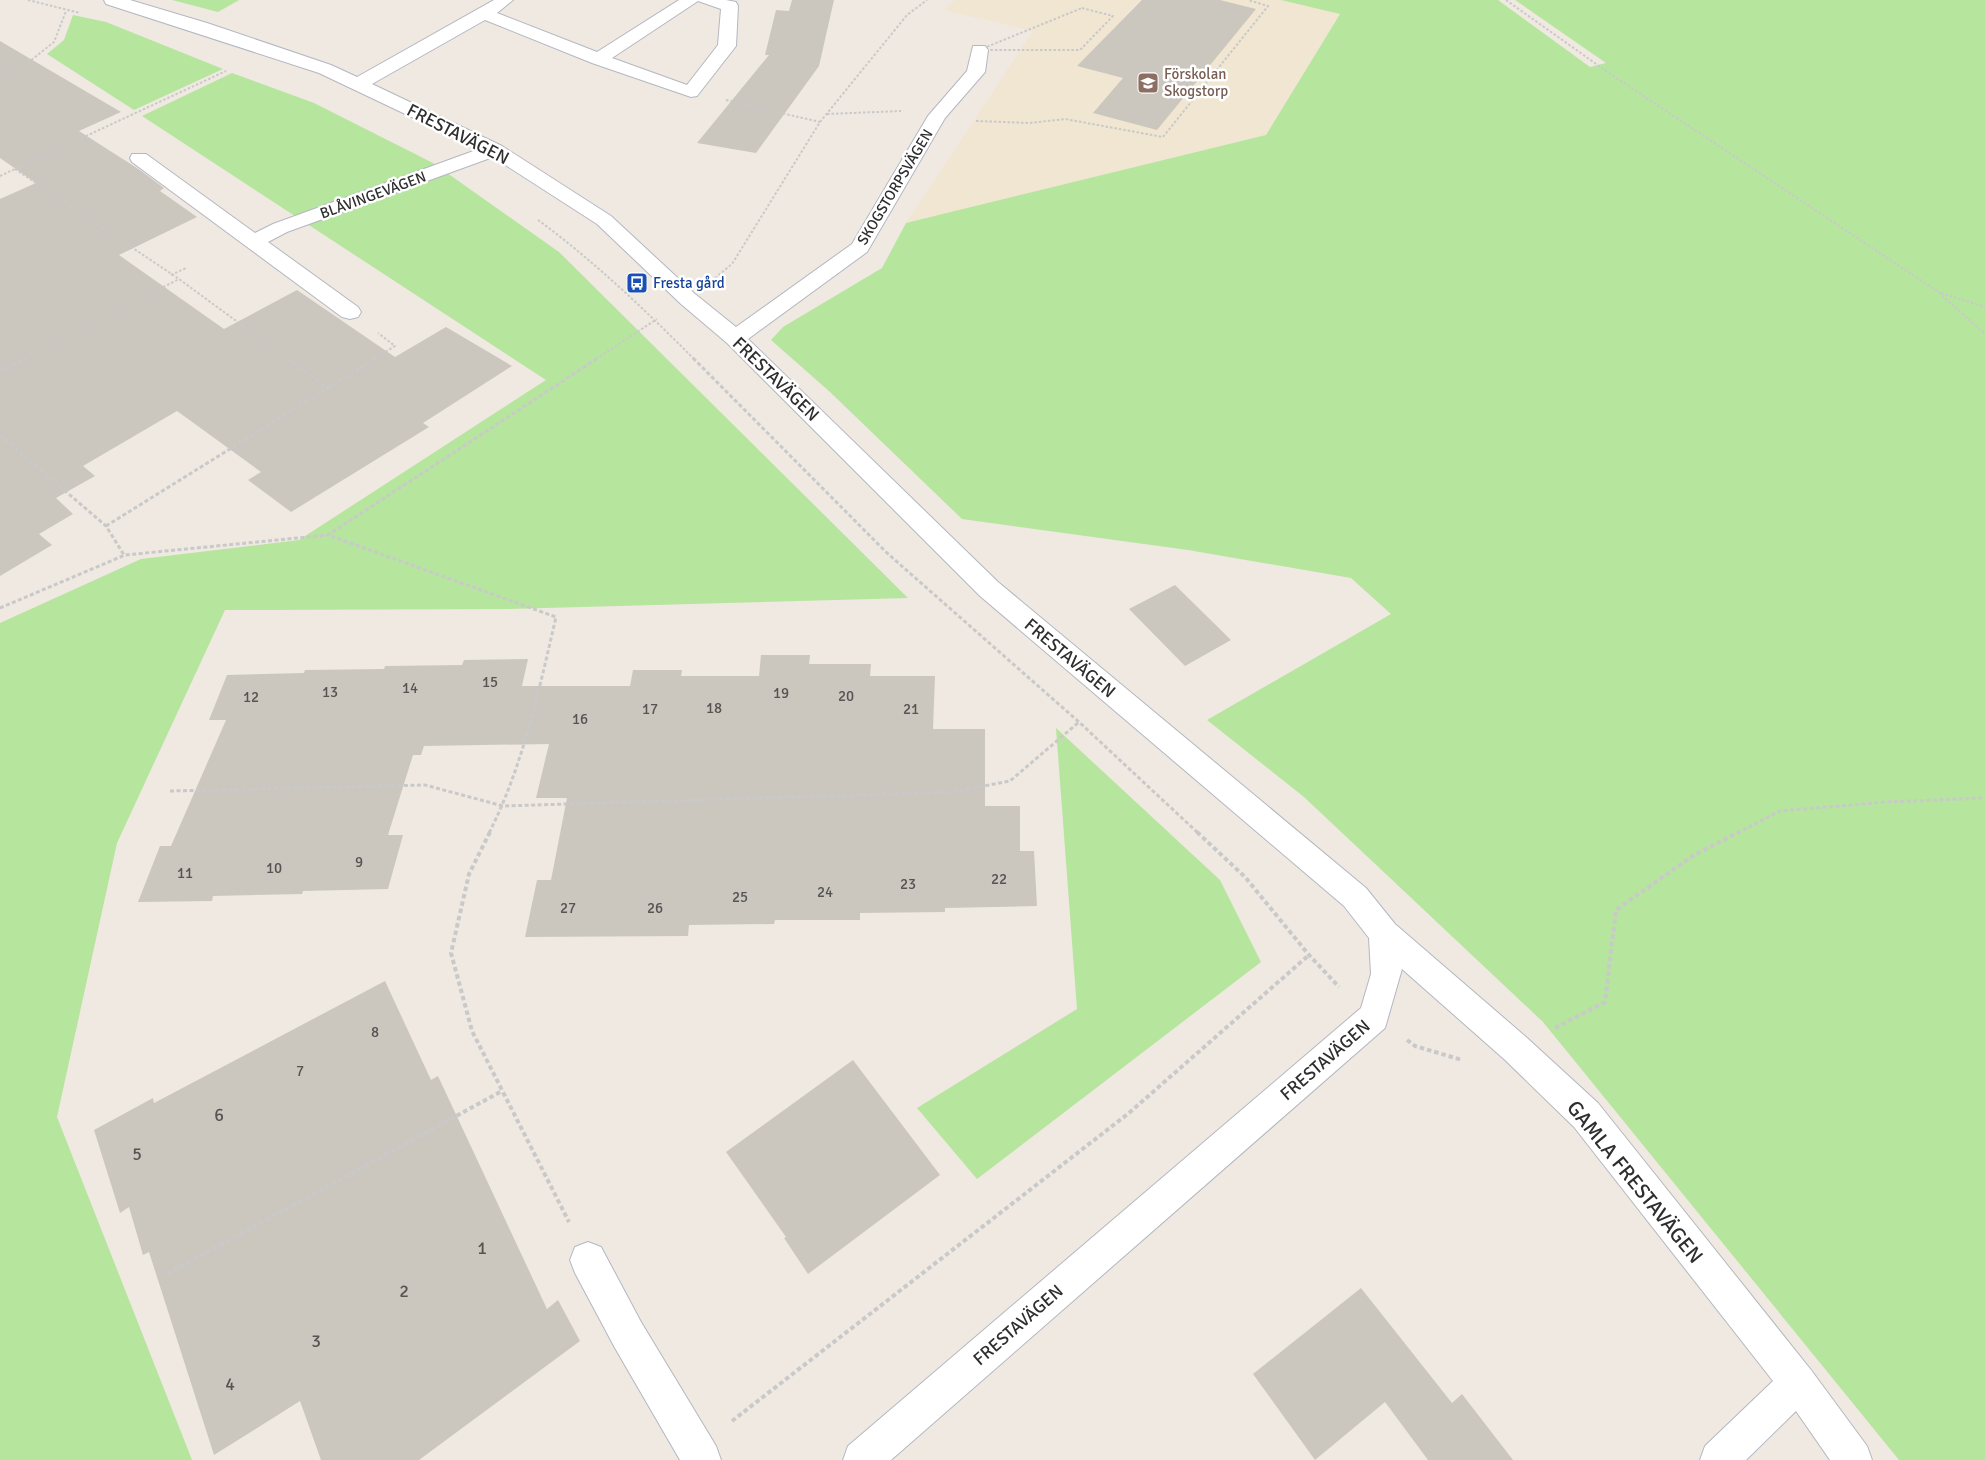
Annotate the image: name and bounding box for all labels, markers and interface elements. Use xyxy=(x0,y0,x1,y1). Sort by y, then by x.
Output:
place label: Förskolan Skogstorp xyxy=(1164,65,1228,100)
school or university icon: Förskolan Skogstorp xyxy=(1136,71,1160,95)
street label: FRESTAVÄGEN xyxy=(403,99,513,169)
street label: SKOGSTORPSVÄGEN xyxy=(853,126,937,248)
street label: BLÅVINGEVÄGEN xyxy=(317,167,429,223)
bus stop icon: Fresta gård xyxy=(625,271,649,295)
place label: Fresta gård xyxy=(653,274,725,292)
street label: FRESTAVÄGEN xyxy=(728,332,824,426)
street label: FRESTAVÄGEN xyxy=(1020,614,1120,702)
house number: 15 xyxy=(482,673,498,691)
house number: 14 xyxy=(402,679,418,697)
house number: 13 xyxy=(322,683,338,701)
house number: 19 xyxy=(773,684,789,702)
house number: 20 xyxy=(838,687,854,705)
house number: 12 xyxy=(243,688,259,706)
house number: 18 xyxy=(706,699,722,717)
house number: 17 xyxy=(642,700,658,718)
house number: 21 xyxy=(903,700,919,718)
house number: 16 xyxy=(572,710,588,728)
house number: 9 xyxy=(355,853,363,871)
house number: 10 xyxy=(266,859,282,877)
house number: 11 xyxy=(177,864,193,882)
house number: 22 xyxy=(991,870,1007,888)
house number: 23 xyxy=(900,875,916,893)
house number: 24 xyxy=(817,883,833,901)
house number: 25 xyxy=(732,888,748,906)
house number: 27 xyxy=(560,899,576,917)
house number: 26 xyxy=(647,899,663,917)
street label: FRESTAVÄGEN xyxy=(1276,1015,1374,1105)
house number: 8 xyxy=(371,1023,379,1041)
house number: 7 xyxy=(296,1062,304,1080)
street label: GAMLA FRESTAVÄGEN xyxy=(1561,1095,1709,1269)
house number: 6 xyxy=(214,1104,224,1126)
house number: 5 xyxy=(132,1143,142,1165)
house number: 1 xyxy=(477,1237,487,1259)
house number: 2 xyxy=(399,1280,409,1302)
street label: FRESTAVÄGEN xyxy=(969,1280,1067,1370)
house number: 3 xyxy=(311,1330,321,1352)
house number: 4 xyxy=(225,1373,235,1395)

